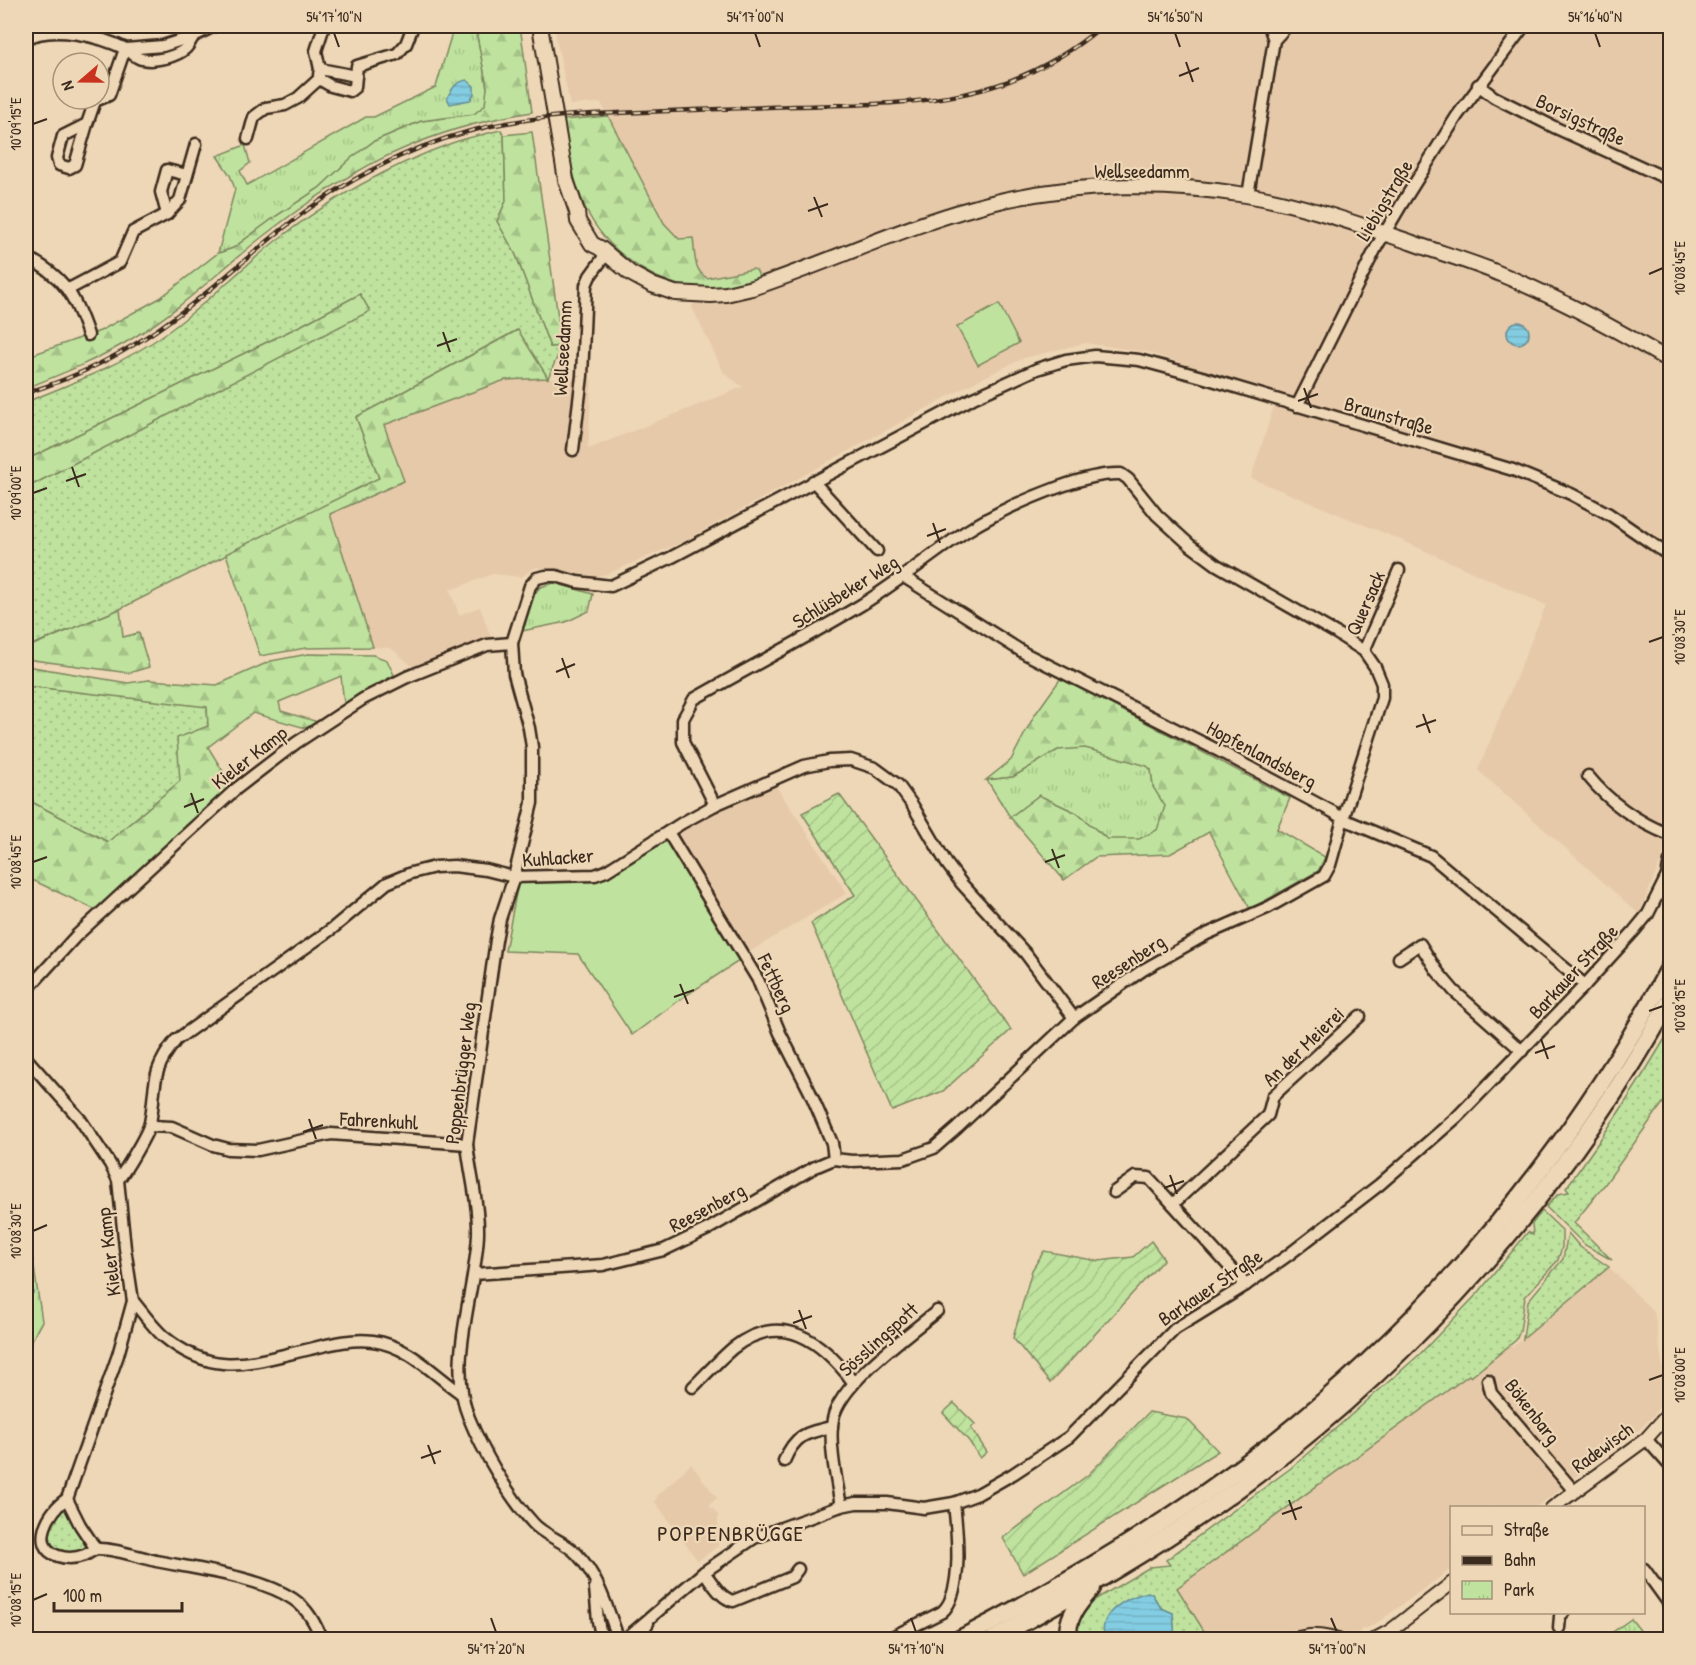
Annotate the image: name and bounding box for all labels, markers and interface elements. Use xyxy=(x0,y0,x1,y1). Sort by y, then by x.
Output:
text: 54°17'10"N xyxy=(306,6,362,27)
text: 54°17'00"N xyxy=(727,6,783,27)
text: 54°16'50"N xyxy=(1148,6,1202,27)
text: 54°16'40"N xyxy=(1568,6,1622,27)
north arrow xyxy=(51,51,111,111)
text: N xyxy=(55,78,79,94)
street label: Borsigstraße xyxy=(1532,87,1630,151)
text: 10°09'15"E xyxy=(5,97,26,151)
street label: Liebigstraße xyxy=(1349,154,1419,246)
street label: Wellseedamm xyxy=(1094,157,1190,184)
text: 10°08'45"E xyxy=(1669,240,1690,295)
street label: Wellseedamm xyxy=(546,300,578,396)
street label: Braunstraße xyxy=(1341,389,1437,441)
text: 10°09'00"E xyxy=(5,465,26,520)
street label: Schlüsbeker Weg xyxy=(787,548,903,634)
street label: Quersack xyxy=(1339,566,1391,640)
text: 10°08'30"E xyxy=(1669,609,1690,665)
street label: Hopfenlandsberg xyxy=(1202,714,1322,794)
street label: Kieler Kamp xyxy=(206,719,293,795)
text: 10°08'45"E xyxy=(5,834,26,889)
street label: Kuhlacker xyxy=(521,841,595,873)
street label: Barkauer Straße xyxy=(1522,918,1624,1024)
street label: Reesenberg xyxy=(1086,927,1170,995)
street label: Fettberg xyxy=(751,948,802,1017)
text: 10°08'15"E xyxy=(1669,978,1690,1033)
street label: Poppenbrügger Weg xyxy=(438,1000,482,1146)
street label: An der Meierei xyxy=(1256,1000,1350,1092)
street label: Fahrenkuhl xyxy=(338,1104,420,1136)
street label: Reesenberg xyxy=(664,1176,750,1238)
text: 10°08'30"E xyxy=(5,1203,26,1259)
street label: Kieler Kamp xyxy=(89,1206,127,1298)
street label: Barkauer Straße xyxy=(1153,1242,1267,1332)
street label: Sösslingspott xyxy=(832,1295,924,1382)
text: 10°08'00"E xyxy=(1669,1347,1690,1403)
street label: Bökenbarg xyxy=(1499,1373,1567,1449)
street label: Radewisch xyxy=(1566,1415,1638,1479)
legend xyxy=(1450,1506,1645,1614)
text: Straße xyxy=(1504,1517,1549,1542)
district label: POPPENBRÜGGE xyxy=(657,1518,805,1548)
text: Bahn xyxy=(1504,1547,1536,1572)
text: 10°08'15"E xyxy=(5,1572,26,1627)
scale bar xyxy=(54,1575,182,1613)
text: Park xyxy=(1504,1577,1535,1602)
text: 100 m xyxy=(63,1583,102,1608)
text: 54°17'20"N xyxy=(467,1638,525,1659)
text: 54°17'10"N xyxy=(888,1638,944,1659)
text: 54°17'00"N xyxy=(1309,1638,1365,1659)

